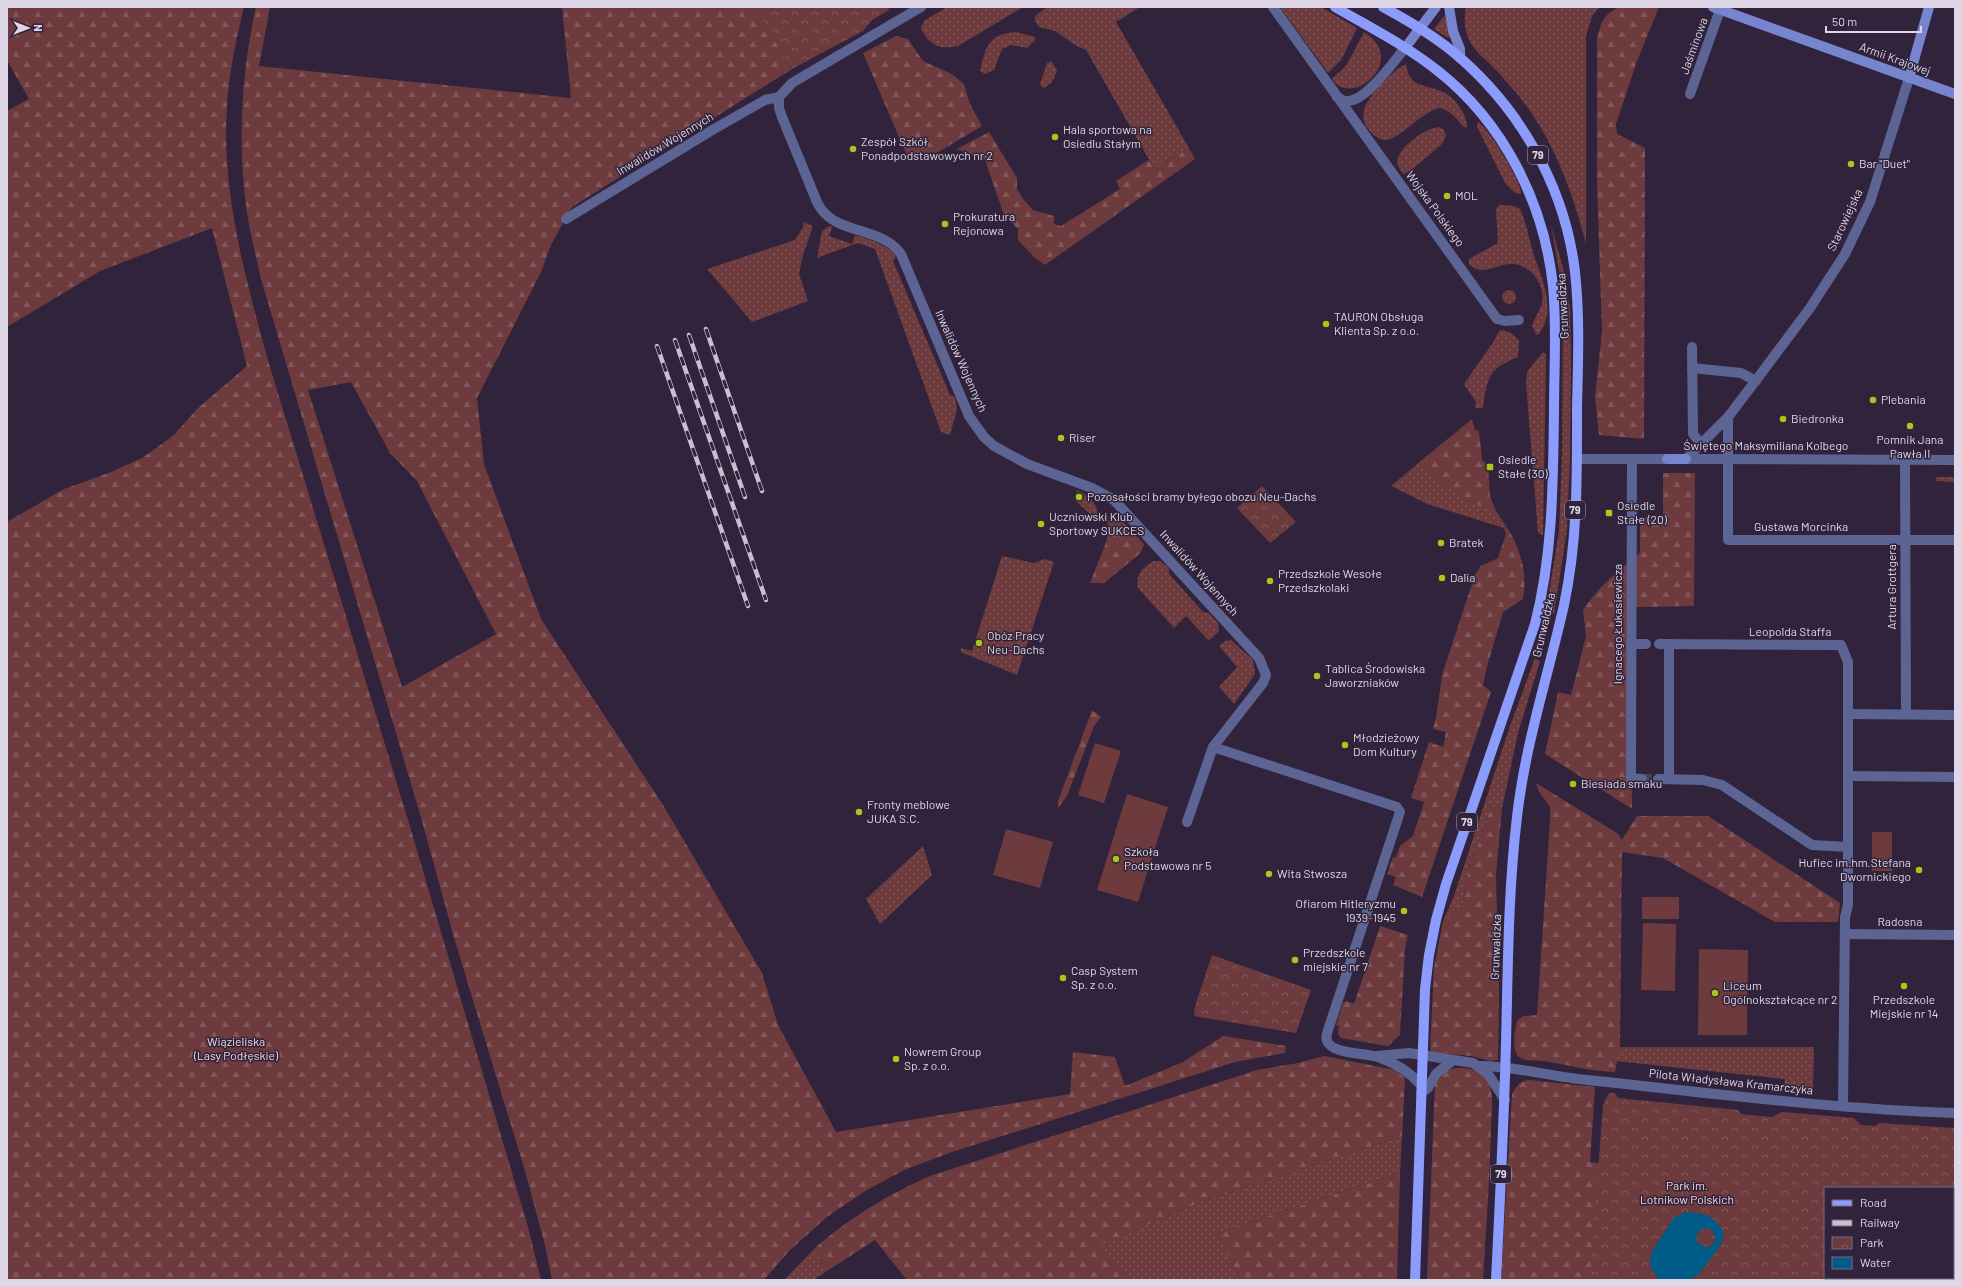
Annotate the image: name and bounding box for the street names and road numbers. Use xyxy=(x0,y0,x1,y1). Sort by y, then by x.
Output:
street label: Jaśminowa xyxy=(1676,15,1710,76)
street label: Armii Krajowej xyxy=(1858,39,1933,77)
street label: Inwalidów Wojennych xyxy=(614,109,715,178)
road number: 79 xyxy=(1528,146,1548,164)
street label: Wojska Polskiego xyxy=(1404,168,1468,249)
street label: Starowiejska xyxy=(1824,186,1865,253)
street label: Grunwaldzka xyxy=(1553,273,1571,339)
street label: Inwalidów Wojennych xyxy=(933,307,991,414)
street label: Świętego Maksymiliana Kolbego xyxy=(1684,438,1848,452)
road number: 79 xyxy=(1565,501,1585,519)
street label: Gustawa Morcinka xyxy=(1754,519,1848,533)
street label: Inwalidów Wojennych xyxy=(1158,527,1242,618)
street label: Artura Grottgera xyxy=(1884,544,1898,630)
street label: Ignacego Łukasiewicza xyxy=(1610,564,1624,684)
street label: Grunwaldzka xyxy=(1529,591,1557,658)
street label: Leopolda Staffa xyxy=(1749,624,1831,638)
road number: 79 xyxy=(1457,813,1477,831)
street label: Grunwaldzka xyxy=(1487,914,1503,980)
street label: Radosna xyxy=(1878,914,1922,928)
street label: Pilota Władysława Kramarczyka xyxy=(1648,1065,1814,1097)
road number: 79 xyxy=(1491,1165,1511,1183)

